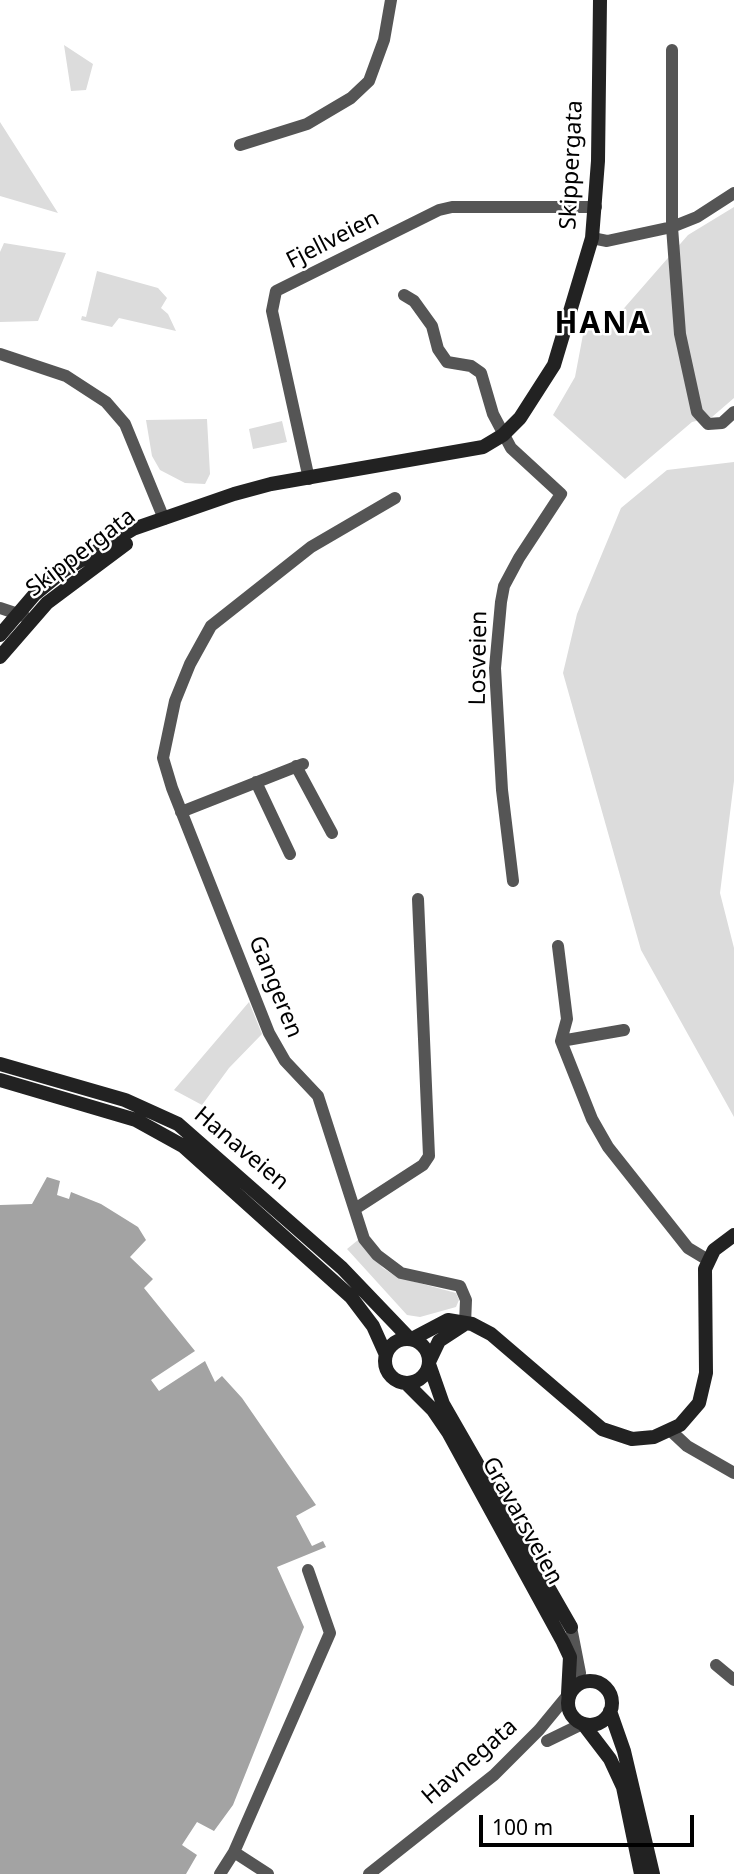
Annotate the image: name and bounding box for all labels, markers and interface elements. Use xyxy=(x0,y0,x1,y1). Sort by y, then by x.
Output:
street label: Skippergata xyxy=(555,100,589,230)
street label: Fjellveien xyxy=(282,205,384,275)
district label: HANA xyxy=(555,306,651,342)
street label: Skippergata xyxy=(21,503,141,603)
street label: Losveien xyxy=(464,610,494,706)
street label: Gangeren xyxy=(242,932,308,1042)
street label: Hanaveien xyxy=(188,1102,294,1196)
street label: Gravarsveien xyxy=(476,1452,568,1590)
street label: Havnegata xyxy=(417,1713,523,1811)
scale bar xyxy=(482,1800,697,1844)
text: 100 m xyxy=(492,1813,553,1841)

